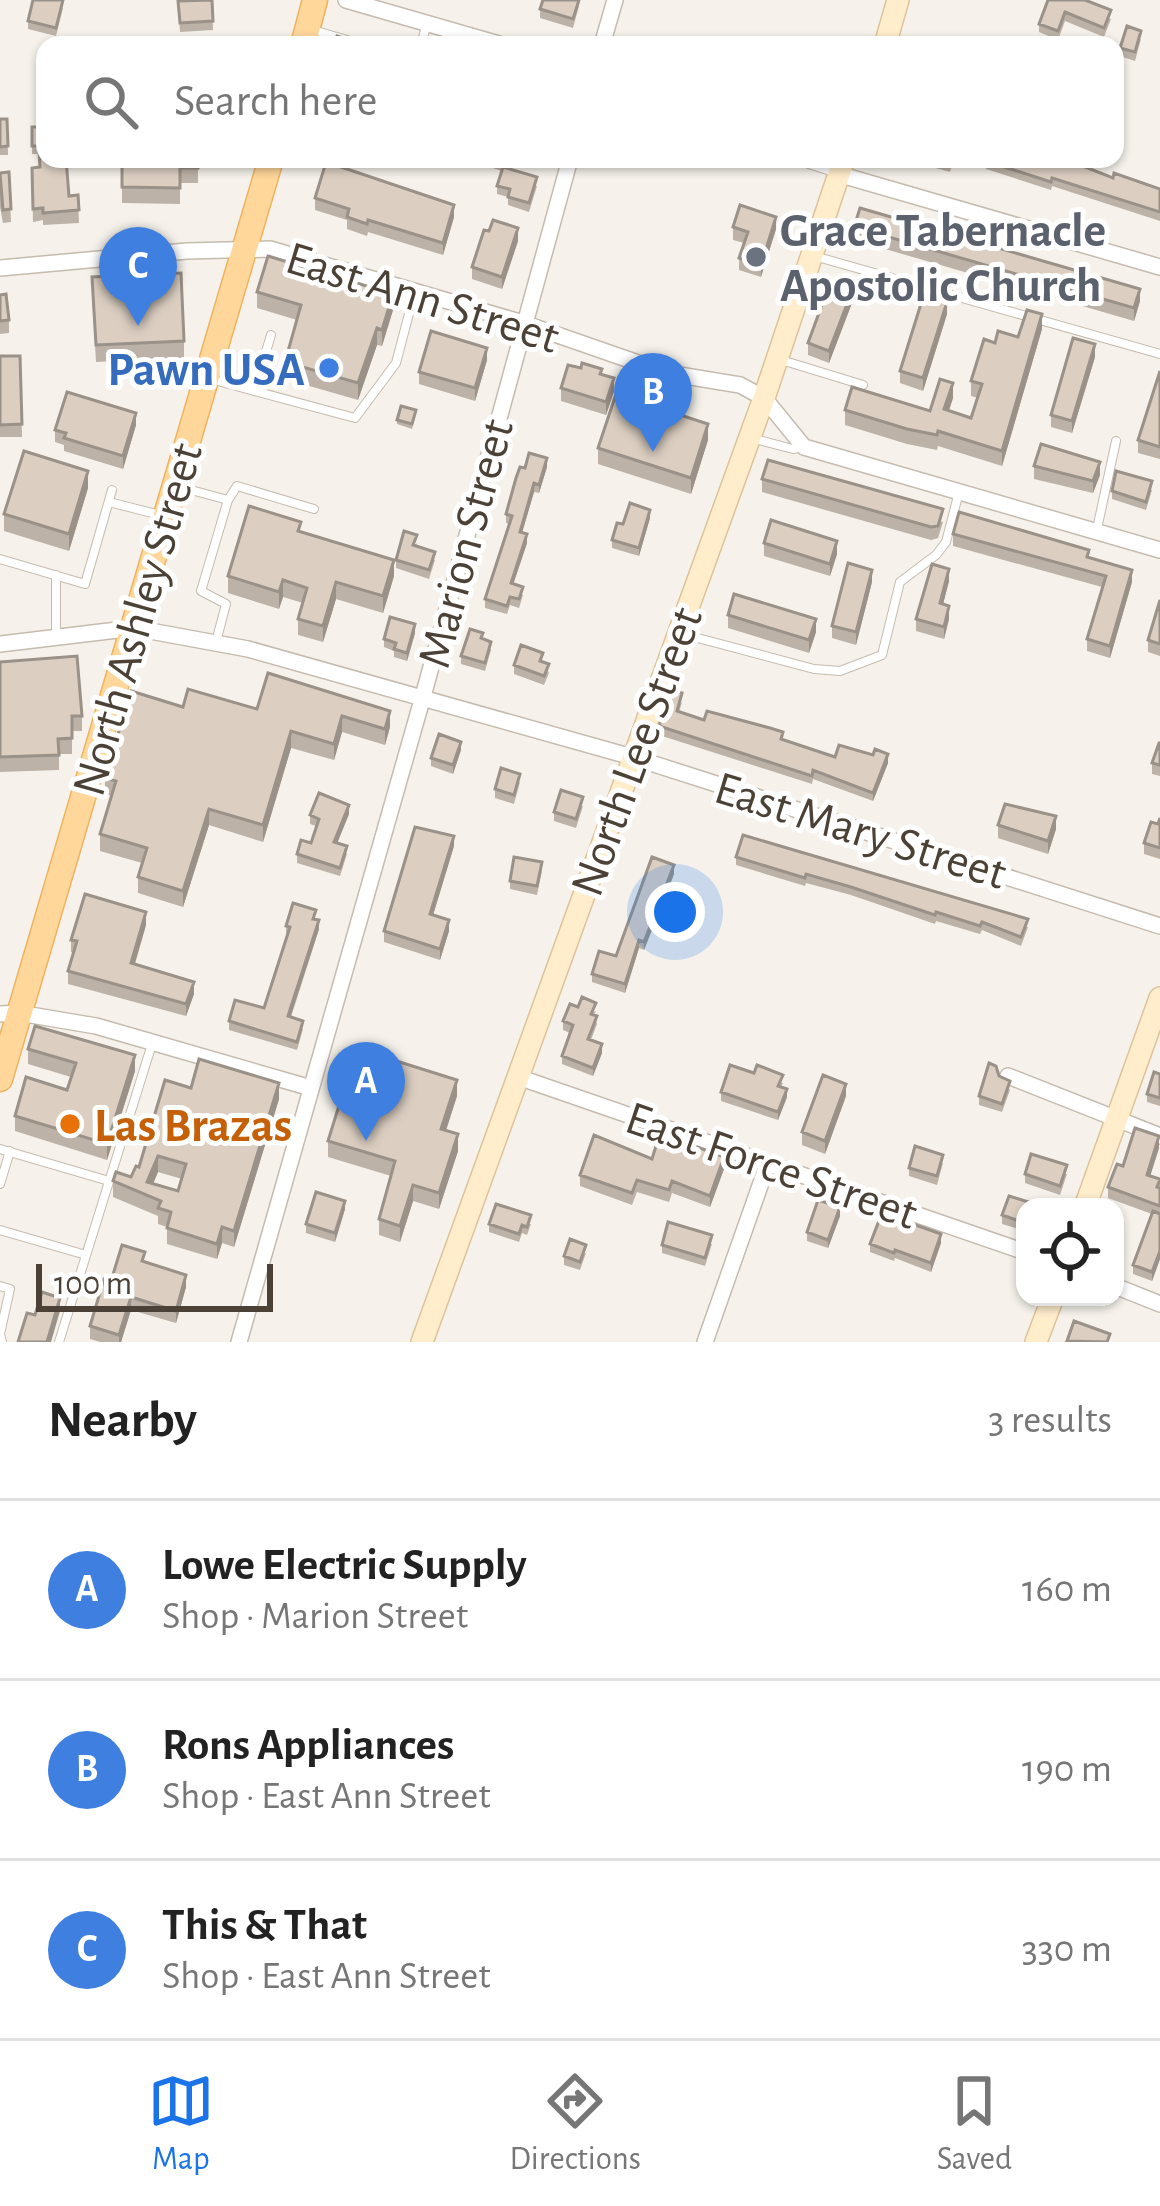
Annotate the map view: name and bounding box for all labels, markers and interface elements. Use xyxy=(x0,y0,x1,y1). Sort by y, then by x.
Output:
search box xyxy=(36,36,1124,168)
icon: search xyxy=(78,69,144,135)
text: Search here xyxy=(174,79,377,124)
place label: Grace Tabernacle Apostolic Church xyxy=(780,208,1106,311)
pin: C xyxy=(99,227,177,326)
street label: East Ann Street xyxy=(280,235,564,363)
marker: Grace Tabernacle Apostolic Church xyxy=(743,244,769,270)
place label: Pawn USA xyxy=(107,347,305,395)
pin: B xyxy=(614,353,692,452)
marker: Pawn USA xyxy=(316,355,342,381)
street label: Marion Street xyxy=(411,414,523,673)
street label: North Ashley Street xyxy=(66,438,212,802)
street label: North Lee Street xyxy=(563,601,712,903)
street label: East Mary Street xyxy=(709,765,1012,899)
your location xyxy=(645,882,705,942)
pin: A xyxy=(327,1042,405,1141)
street label: East Force Street xyxy=(619,1095,923,1239)
place label: Las Brazas xyxy=(94,1103,292,1151)
marker: Las Brazas xyxy=(57,1111,83,1137)
map controls xyxy=(1016,1198,1124,1306)
button: locate xyxy=(1016,1198,1124,1306)
scale bar xyxy=(36,1258,273,1311)
text: 100 m xyxy=(54,1268,132,1301)
text: Nearby xyxy=(48,1395,197,1446)
text: 3 results xyxy=(988,1401,1112,1440)
text: Lowe Electric Supply xyxy=(162,1543,527,1588)
text: A xyxy=(75,1570,99,1609)
text: 160 m xyxy=(1022,1570,1112,1609)
text: Shop · Marion Street xyxy=(162,1597,468,1636)
text: Rons Appliances xyxy=(162,1723,454,1768)
text: B xyxy=(76,1750,98,1789)
text: 190 m xyxy=(1022,1750,1112,1789)
text: Shop · East Ann Street xyxy=(162,1777,491,1816)
text: This & That xyxy=(162,1903,367,1948)
text: C xyxy=(77,1930,97,1969)
text: 330 m xyxy=(1022,1930,1112,1969)
text: Shop · East Ann Street xyxy=(162,1957,491,1996)
tab: Map xyxy=(148,2068,214,2180)
tab: Directions xyxy=(509,2068,641,2180)
tab: Saved xyxy=(937,2068,1012,2180)

